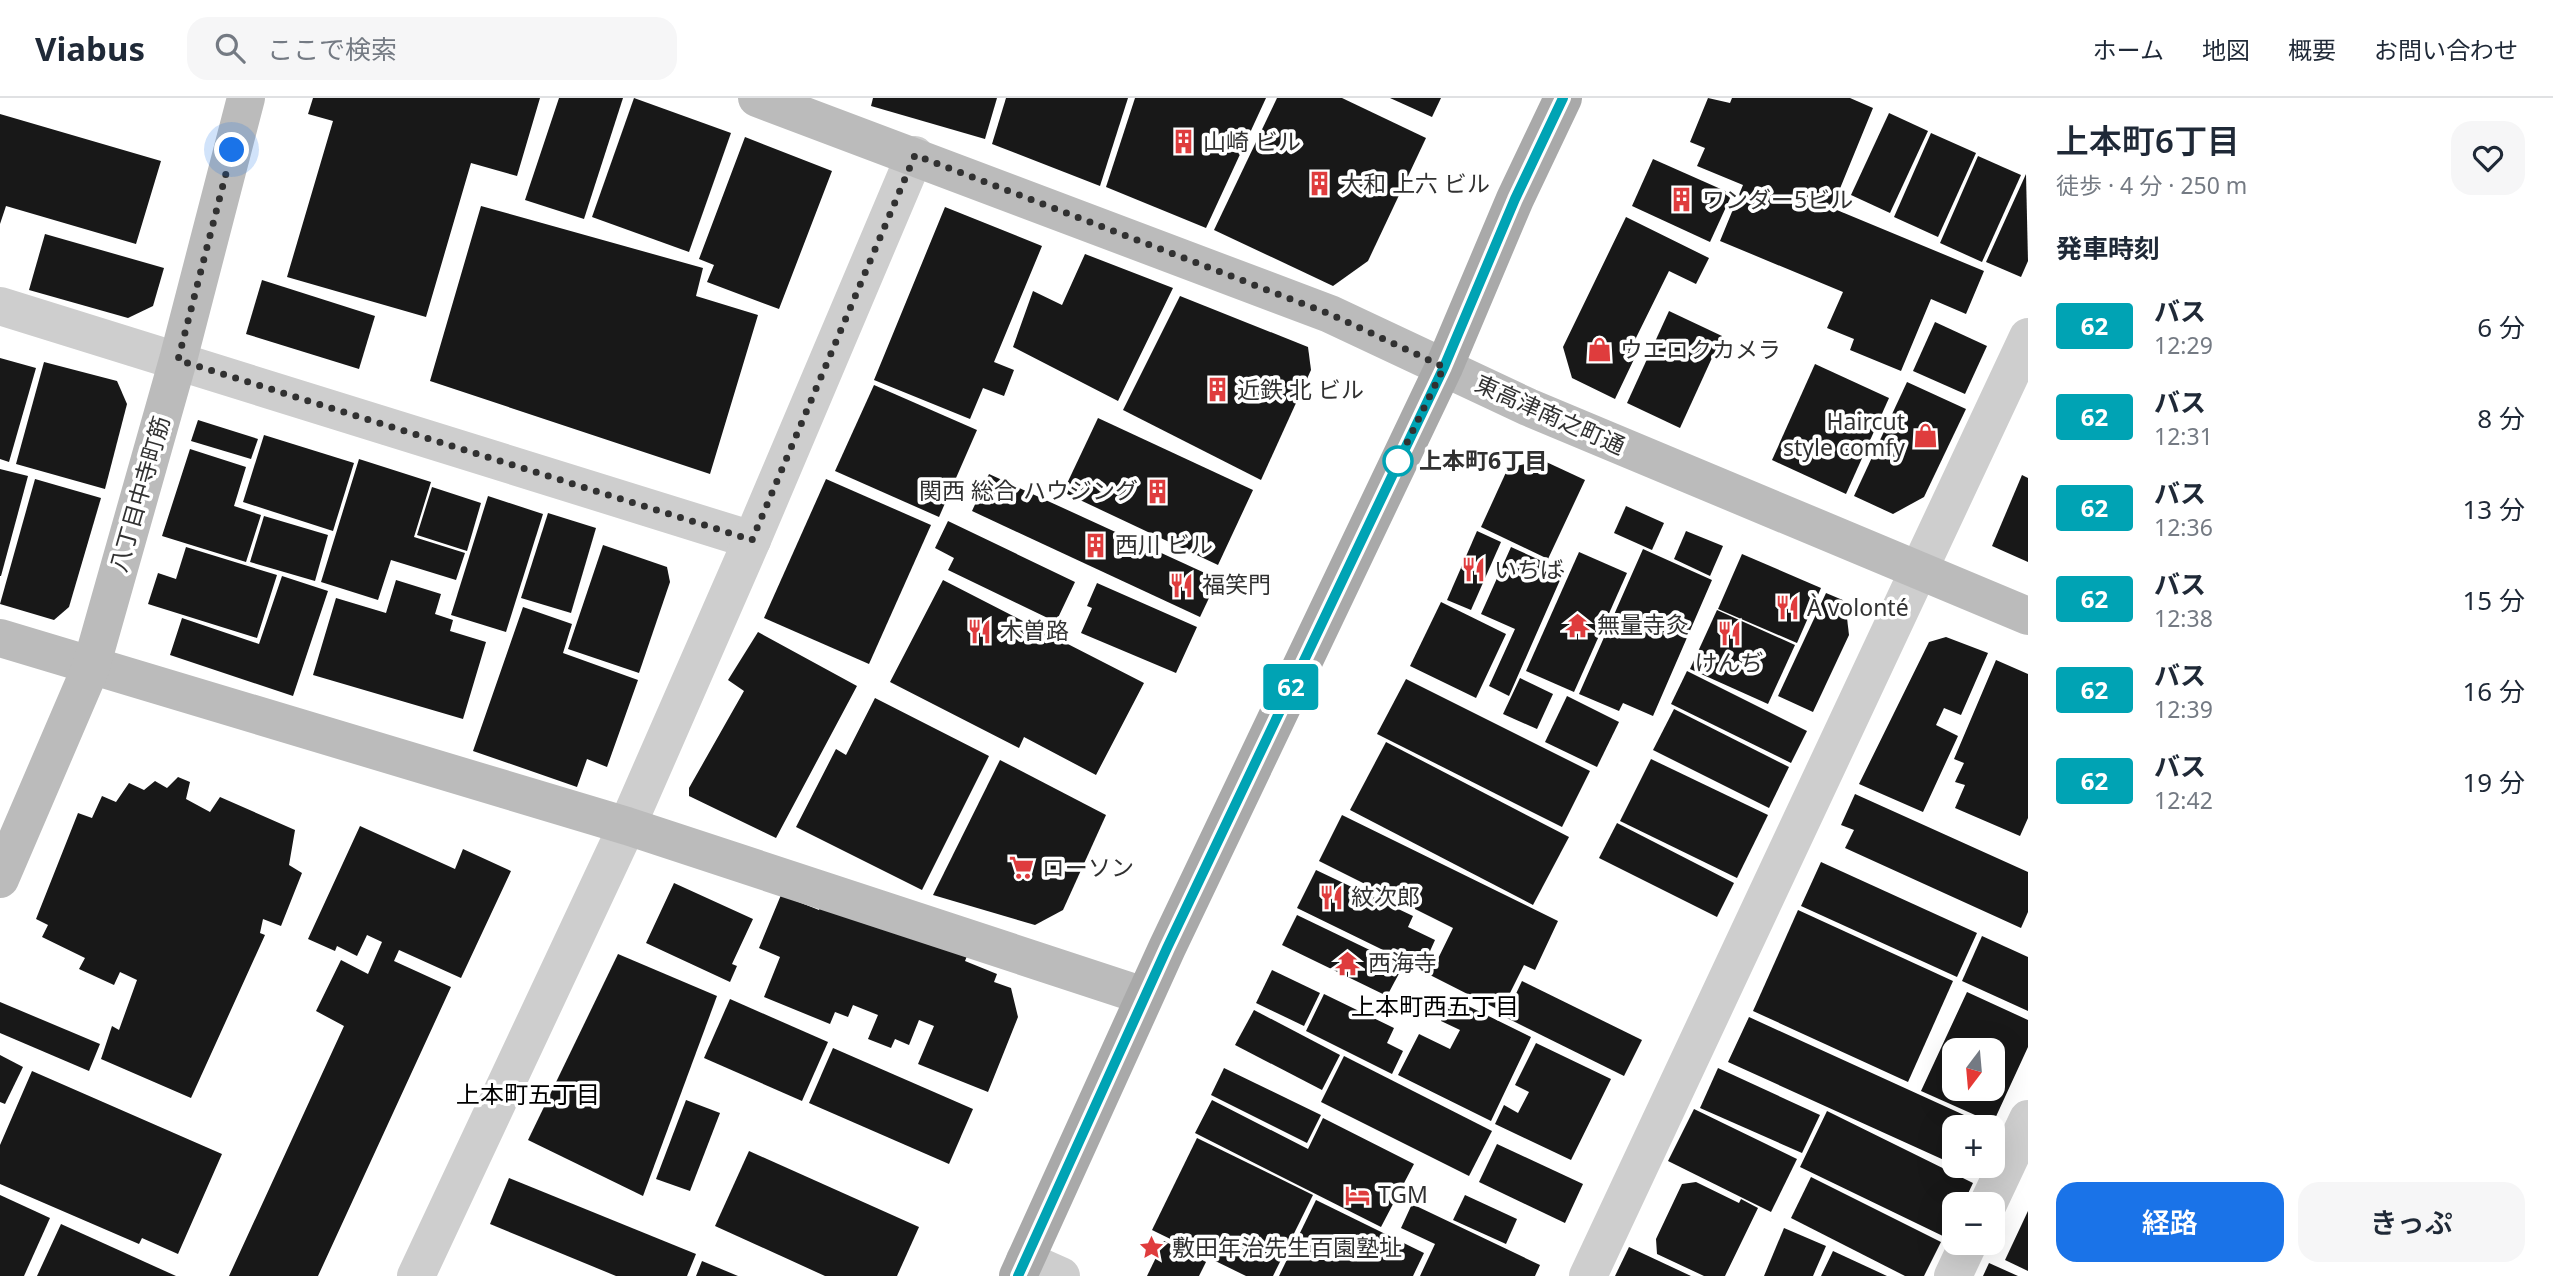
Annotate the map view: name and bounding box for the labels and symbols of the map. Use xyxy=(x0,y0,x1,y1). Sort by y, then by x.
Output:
place label: 山崎 ビル xyxy=(1203,125,1301,157)
building icon: 山崎 ビル xyxy=(1169,128,1197,156)
your location xyxy=(214,132,249,167)
place label: 大和 上六 ビル xyxy=(1340,167,1490,199)
building icon: 大和 上六 ビル xyxy=(1306,170,1334,198)
place label: ワンダー5ビル xyxy=(1702,183,1853,215)
building icon: ワンダー5ビル xyxy=(1668,186,1696,214)
place label: ウエロクカメラ xyxy=(1620,333,1781,365)
shop icon: ウエロクカメラ xyxy=(1586,336,1614,364)
street label: 東高津南之町通 xyxy=(1470,367,1630,461)
place label: 近鉄 北 ビル xyxy=(1237,373,1364,405)
building icon: 近鉄 北 ビル xyxy=(1203,376,1231,404)
place label: Haircut style comfy xyxy=(1783,405,1905,463)
street label: 八丁目中寺町筋 xyxy=(101,412,177,576)
shop icon: Haircut style comfy xyxy=(1911,421,1939,449)
place label: 上本町6丁目 xyxy=(1419,444,1547,476)
marker: 上本町6丁目 xyxy=(1383,446,1413,476)
place label: 関西 総合 ハウジング xyxy=(919,474,1138,506)
building icon: 関西 総合 ハウジング xyxy=(1144,477,1172,505)
place label: 西川 ビル xyxy=(1115,528,1213,560)
building icon: 西川 ビル xyxy=(1081,531,1109,559)
place label: いちば xyxy=(1494,553,1563,585)
restaurant icon: いちば xyxy=(1460,556,1488,584)
place label: 福笑門 xyxy=(1202,568,1271,600)
restaurant icon: 福笑門 xyxy=(1168,571,1196,599)
place label: À volonté xyxy=(1807,591,1909,623)
restaurant icon: À volonté xyxy=(1773,594,1801,622)
place label: 無量寺灸 xyxy=(1597,608,1689,640)
temple icon: 無量寺灸 xyxy=(1563,611,1591,639)
place label: 木曽路 xyxy=(1000,614,1069,646)
restaurant icon: 木曽路 xyxy=(966,617,994,645)
restaurant icon: けんぢ xyxy=(1715,619,1743,647)
place label: けんぢ xyxy=(1695,646,1764,678)
line badge: 62 xyxy=(1260,664,1322,710)
place label: ローソン xyxy=(1042,851,1134,883)
supermarket icon: ローソン xyxy=(1008,854,1036,882)
place label: 紋次郎 xyxy=(1351,880,1420,912)
restaurant icon: 紋次郎 xyxy=(1317,883,1345,911)
place label: 西海寺 xyxy=(1368,946,1437,978)
temple icon: 西海寺 xyxy=(1334,949,1362,977)
district label: 上本町西五丁目 xyxy=(1351,989,1519,1022)
north arrow xyxy=(1942,1038,2006,1101)
district label: 上本町五丁目 xyxy=(456,1077,600,1110)
place label: TGM xyxy=(1378,1178,1428,1210)
hotel icon: TGM xyxy=(1344,1181,1372,1209)
place label: 敷田年治先生百園塾址 xyxy=(1172,1231,1402,1263)
place icon: 敷田年治先生百園塾址 xyxy=(1138,1234,1166,1262)

